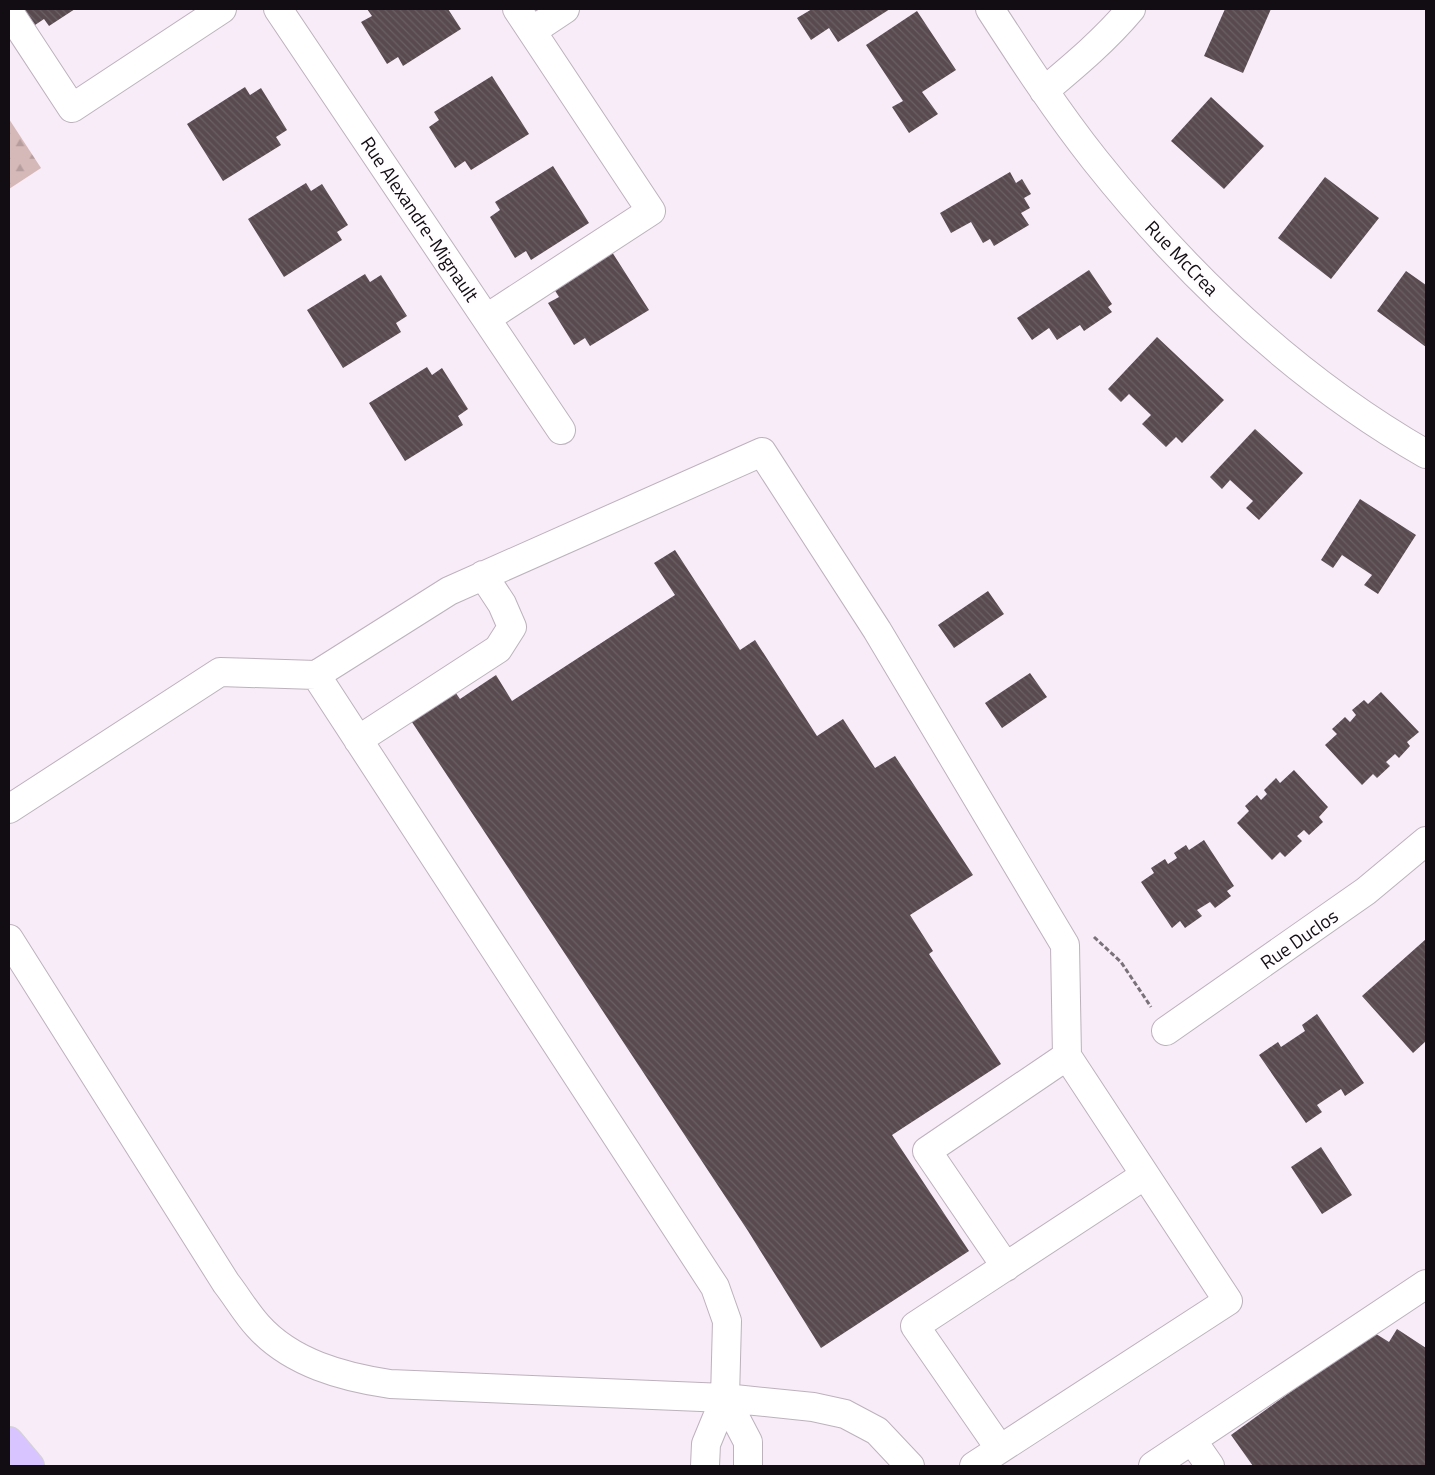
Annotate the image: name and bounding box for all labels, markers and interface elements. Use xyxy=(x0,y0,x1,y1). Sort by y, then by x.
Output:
street label: Rue Alexandre-Mignault xyxy=(354,130,487,308)
street label: Rue McCrea xyxy=(1139,213,1226,302)
street label: Rue Duclos xyxy=(1254,901,1344,976)

